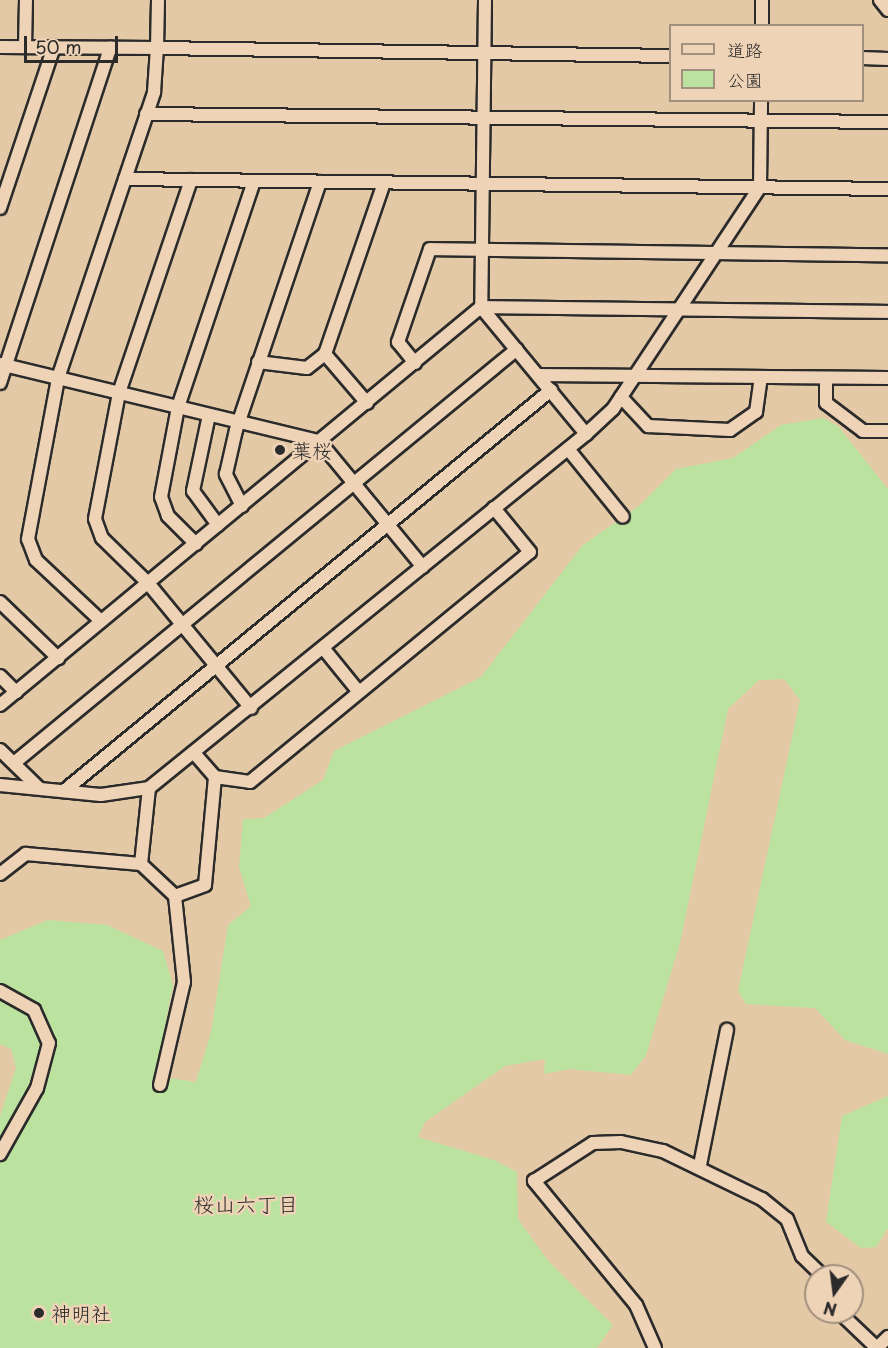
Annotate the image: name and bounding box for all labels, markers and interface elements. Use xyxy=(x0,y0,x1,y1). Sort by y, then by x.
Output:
scale bar xyxy=(27,24,122,62)
legend xyxy=(669,24,864,102)
text: 50 m xyxy=(35,33,82,60)
text: 道路 xyxy=(727,36,763,63)
text: 公園 xyxy=(727,66,763,93)
place label: 葉桜 xyxy=(292,438,332,462)
marker: 葉桜 xyxy=(273,443,287,457)
district label: 桜山六丁目 xyxy=(194,1190,298,1216)
north arrow xyxy=(804,1264,864,1324)
text: N xyxy=(821,1296,839,1323)
place label: 神明社 xyxy=(51,1301,111,1325)
marker: 神明社 xyxy=(32,1306,46,1320)

